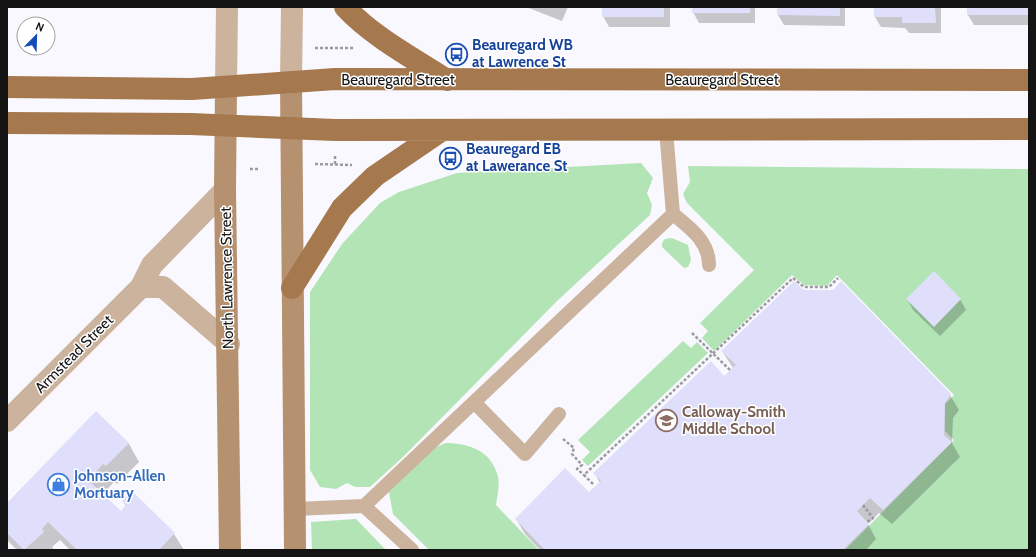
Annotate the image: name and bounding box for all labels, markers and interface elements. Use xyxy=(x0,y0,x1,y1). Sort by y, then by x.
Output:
north arrow xyxy=(16,16,56,56)
text: N xyxy=(34,19,46,35)
place label: Beauregard WB at Lawrence St xyxy=(472,36,573,71)
bus stop icon: Beauregard WB at Lawrence St xyxy=(444,41,470,67)
street label: Beauregard Street xyxy=(341,71,455,89)
street label: Beauregard Street xyxy=(665,71,779,89)
place label: Beauregard EB at Lawerance St xyxy=(466,140,567,175)
bus stop icon: Beauregard EB at Lawerance St xyxy=(437,145,463,171)
street label: North Lawrence Street xyxy=(217,207,237,349)
street label: Armstead Street xyxy=(31,311,117,397)
place label: Calloway-Smith Middle School xyxy=(682,403,786,438)
school or university icon: Calloway-Smith Middle School xyxy=(654,408,680,434)
place label: Johnson-Allen Mortuary xyxy=(73,467,166,502)
shop icon: Johnson-Allen Mortuary xyxy=(46,472,72,498)

